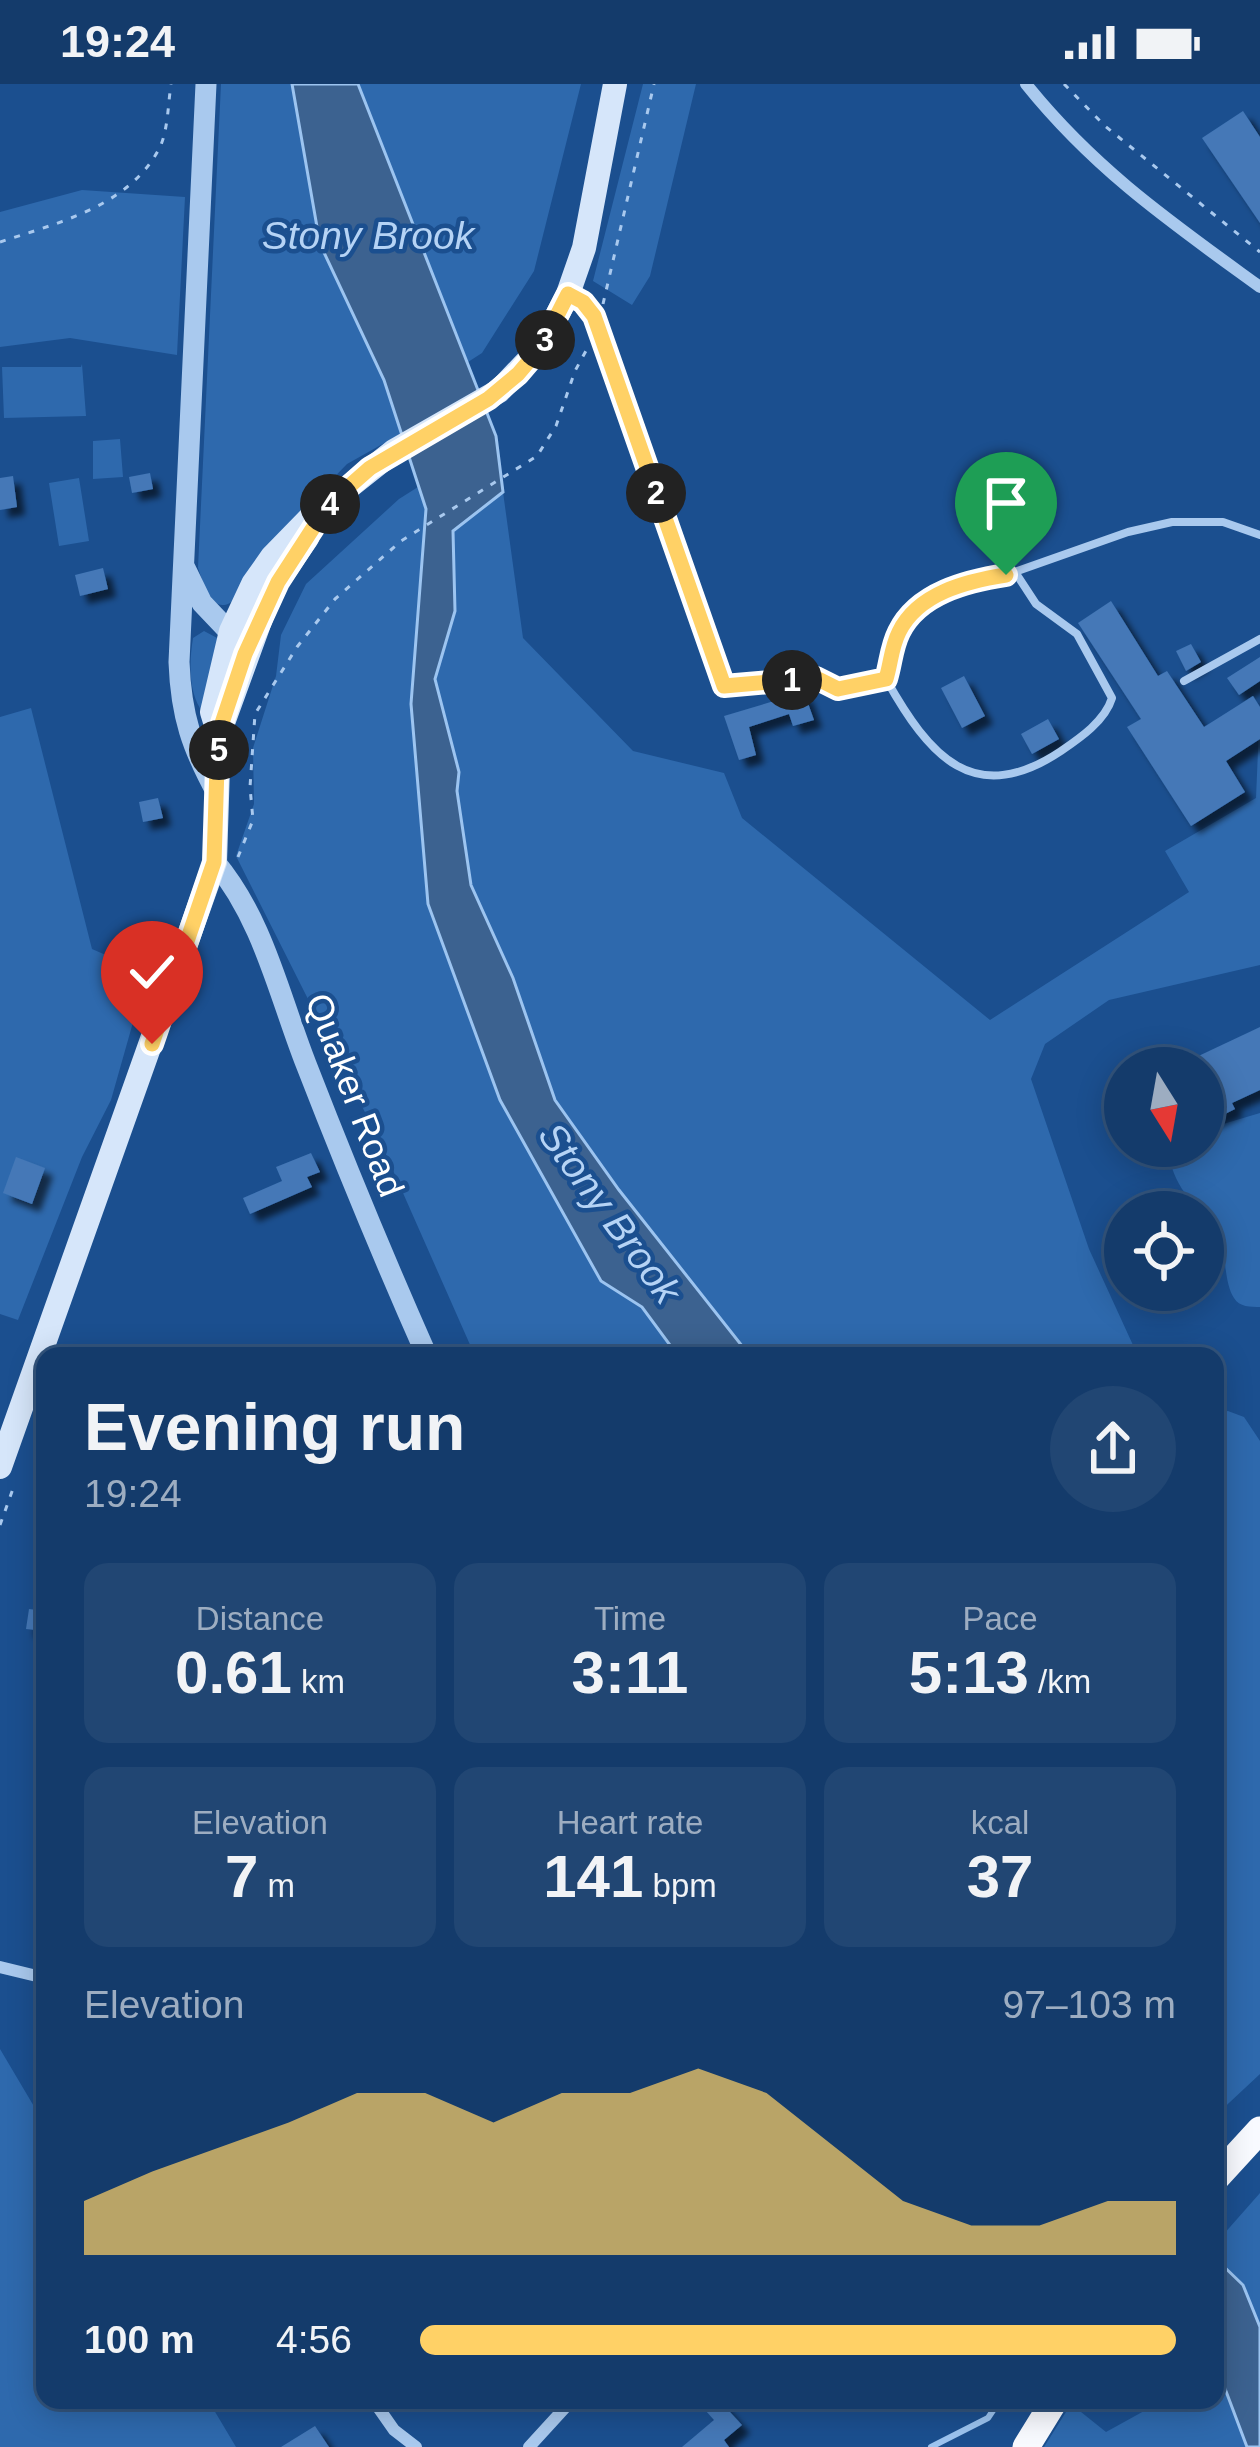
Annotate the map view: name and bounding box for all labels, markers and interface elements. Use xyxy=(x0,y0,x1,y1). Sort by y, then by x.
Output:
text: 19:24 xyxy=(60,16,175,67)
water label: Stony Brook xyxy=(262,214,477,257)
pin: 3 xyxy=(515,310,575,370)
text: 3 xyxy=(536,321,554,358)
pin xyxy=(955,452,1057,575)
pin: 2 xyxy=(626,463,686,523)
icon: arrive xyxy=(973,470,1039,536)
pin: 4 xyxy=(300,474,360,534)
text: 2 xyxy=(647,474,665,511)
text: 4 xyxy=(321,485,339,522)
pin: 1 xyxy=(762,650,822,710)
text: 1 xyxy=(783,661,801,698)
pin: 5 xyxy=(189,720,249,780)
text: 5 xyxy=(210,731,228,768)
pin xyxy=(101,921,203,1044)
icon: check xyxy=(119,939,185,1005)
street label: Quaker Road xyxy=(297,988,413,1202)
north arrow xyxy=(1104,1047,1224,1167)
map controls xyxy=(1104,1047,1224,1311)
water label: Stony Brook xyxy=(530,1114,691,1314)
button: locate xyxy=(1104,1191,1224,1311)
button: share xyxy=(1050,1386,1176,1512)
text: Evening run xyxy=(84,1390,465,1464)
text: 19:24 xyxy=(84,1472,182,1515)
text: Distance xyxy=(196,1600,324,1637)
text: Time xyxy=(594,1600,666,1637)
text: Pace xyxy=(962,1600,1038,1637)
text: 0.61 xyxy=(175,1639,292,1706)
text: 3:11 xyxy=(572,1639,688,1706)
text: 5:13 xyxy=(909,1639,1029,1706)
text: km xyxy=(292,1663,345,1700)
text: /km xyxy=(1029,1663,1091,1700)
text: Elevation xyxy=(192,1804,328,1841)
text: Heart rate xyxy=(557,1804,703,1841)
text: kcal xyxy=(971,1804,1029,1841)
text: 7 xyxy=(225,1843,258,1910)
text: 141 xyxy=(543,1843,643,1910)
text: 37 xyxy=(967,1843,1033,1910)
text: m xyxy=(258,1867,295,1904)
text: bpm xyxy=(643,1867,717,1904)
text: Elevation xyxy=(84,1983,244,2026)
text: 97–103 m xyxy=(1003,1983,1176,2026)
text: 100 m xyxy=(84,2318,195,2361)
text: 4:56 xyxy=(276,2318,352,2361)

